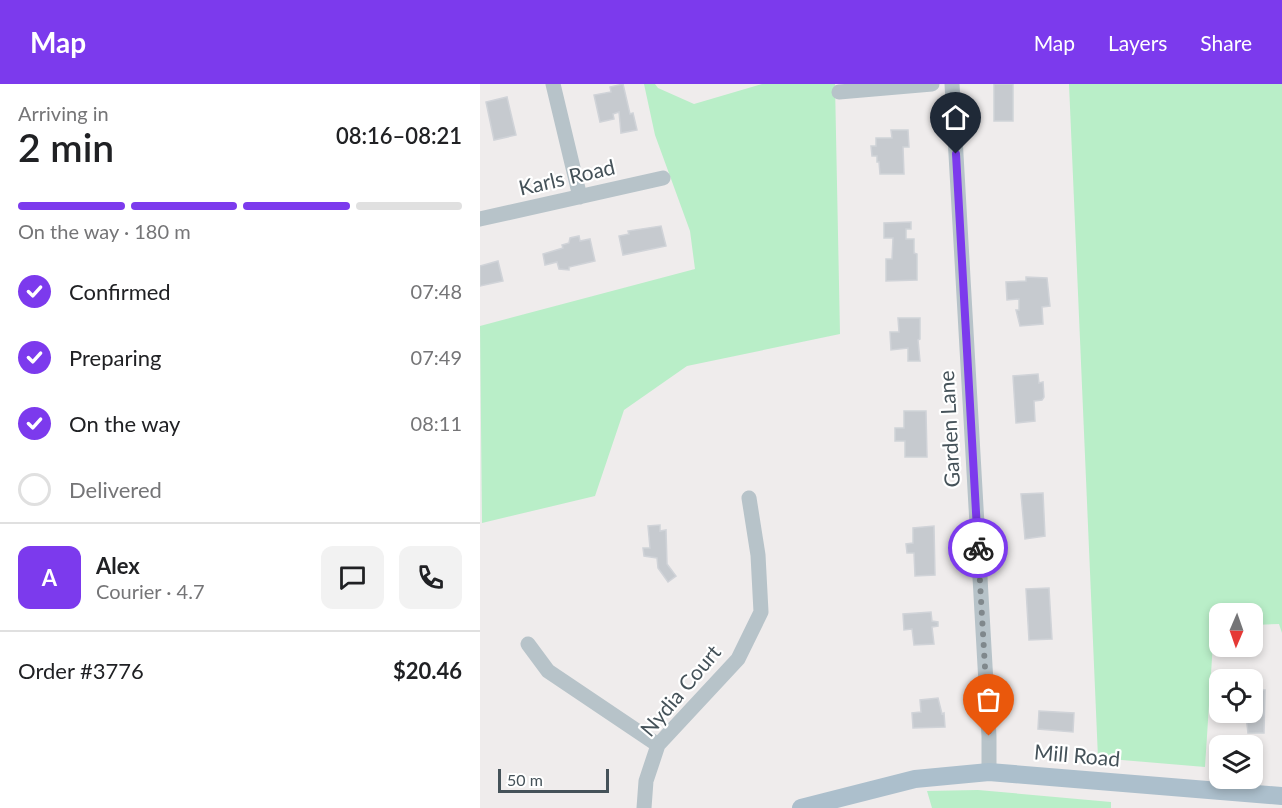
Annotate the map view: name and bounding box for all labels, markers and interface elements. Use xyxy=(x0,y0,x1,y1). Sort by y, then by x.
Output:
text: Map xyxy=(30,25,86,59)
text: Map xyxy=(1034,30,1075,55)
text: Layers xyxy=(1108,30,1167,55)
text: Share xyxy=(1200,30,1252,55)
pin xyxy=(930,92,981,154)
text: Arriving in xyxy=(18,101,109,125)
icon: home xyxy=(939,101,972,134)
text: 08:16–08:21 xyxy=(336,122,462,149)
text: 2 min xyxy=(18,124,114,170)
street label: Karls Road xyxy=(516,153,617,200)
text: On the way · 180 m xyxy=(18,219,191,243)
icon: check xyxy=(18,275,51,308)
text: Confirmed xyxy=(69,278,171,305)
text: 07:48 xyxy=(411,279,462,303)
icon: check xyxy=(18,341,51,374)
text: Preparing xyxy=(69,344,161,371)
text: 07:49 xyxy=(411,345,462,369)
street label: Garden Lane xyxy=(933,370,964,488)
icon: check xyxy=(18,407,51,440)
text: On the way xyxy=(69,410,180,437)
text: 08:11 xyxy=(411,411,462,435)
text: Delivered xyxy=(69,476,162,503)
courier xyxy=(948,518,1008,578)
icon: bike xyxy=(962,532,995,565)
button: chat xyxy=(321,546,384,609)
button: phone xyxy=(399,546,462,609)
text: Alex xyxy=(96,552,140,579)
text: A xyxy=(42,564,57,591)
text: Courier · 4.7 xyxy=(96,579,205,603)
north arrow xyxy=(1209,603,1263,657)
map controls xyxy=(1209,603,1263,789)
street label: Nydia Court xyxy=(634,639,726,741)
text: Order #3776 xyxy=(18,657,144,684)
text: $20.46 xyxy=(393,657,462,684)
button: locate xyxy=(1209,669,1263,723)
pin xyxy=(963,674,1014,736)
icon: bag xyxy=(972,683,1005,716)
button: layers xyxy=(1209,735,1263,789)
street label: Mill Road xyxy=(1033,738,1121,771)
scale bar xyxy=(498,766,609,794)
text: 50 m xyxy=(507,770,543,789)

